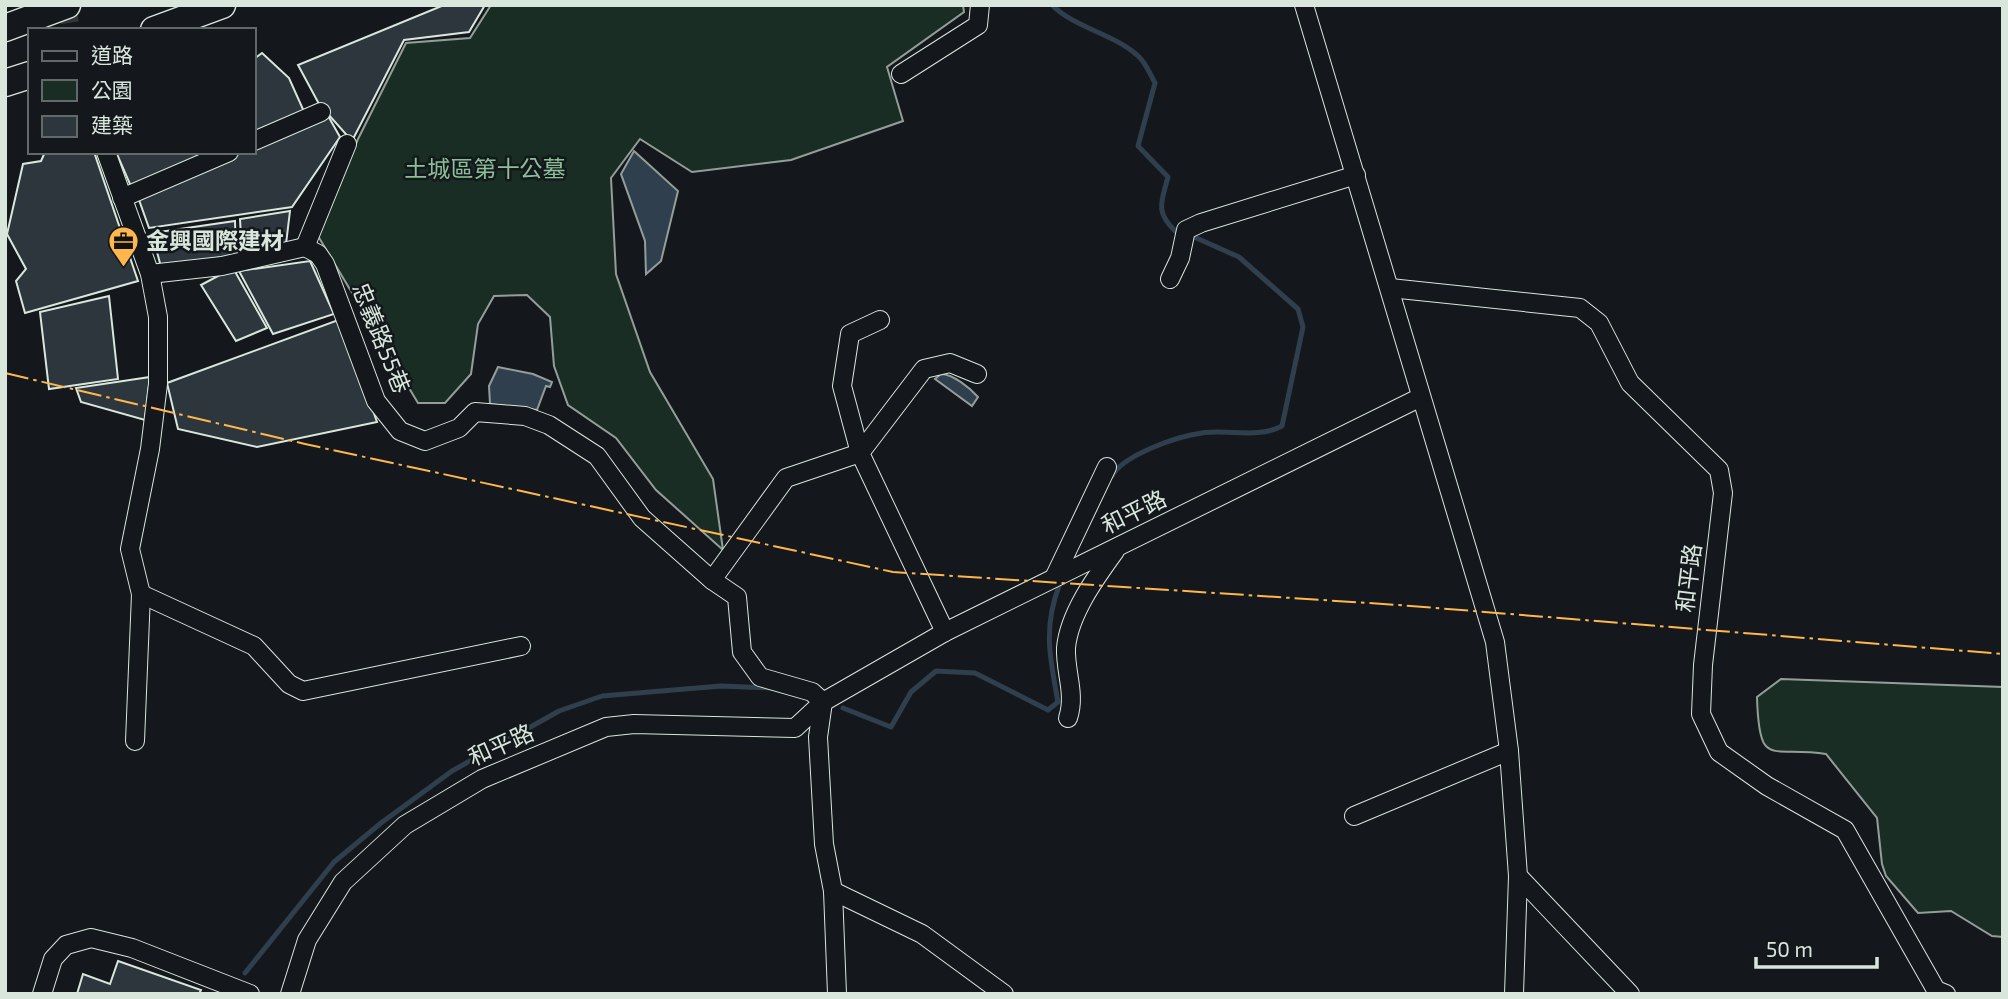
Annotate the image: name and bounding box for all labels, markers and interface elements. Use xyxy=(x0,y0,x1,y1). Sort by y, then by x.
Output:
legend xyxy=(28,28,256,154)
text: 道路 xyxy=(91,42,133,67)
text: 公園 xyxy=(91,77,133,102)
text: 建築 xyxy=(91,112,133,137)
park label: 土城區第十公墓 xyxy=(405,154,566,182)
office icon: 金興國際建材 xyxy=(106,224,140,268)
place label: 金興國際建材 xyxy=(146,226,284,254)
street label: 忠義路55巷 xyxy=(347,278,417,397)
street label: 和平路 xyxy=(1096,483,1171,539)
street label: 和平路 xyxy=(1670,542,1706,614)
street label: 和平路 xyxy=(463,717,538,771)
scale bar xyxy=(1756,926,1877,970)
text: 50 m xyxy=(1766,936,1813,961)

